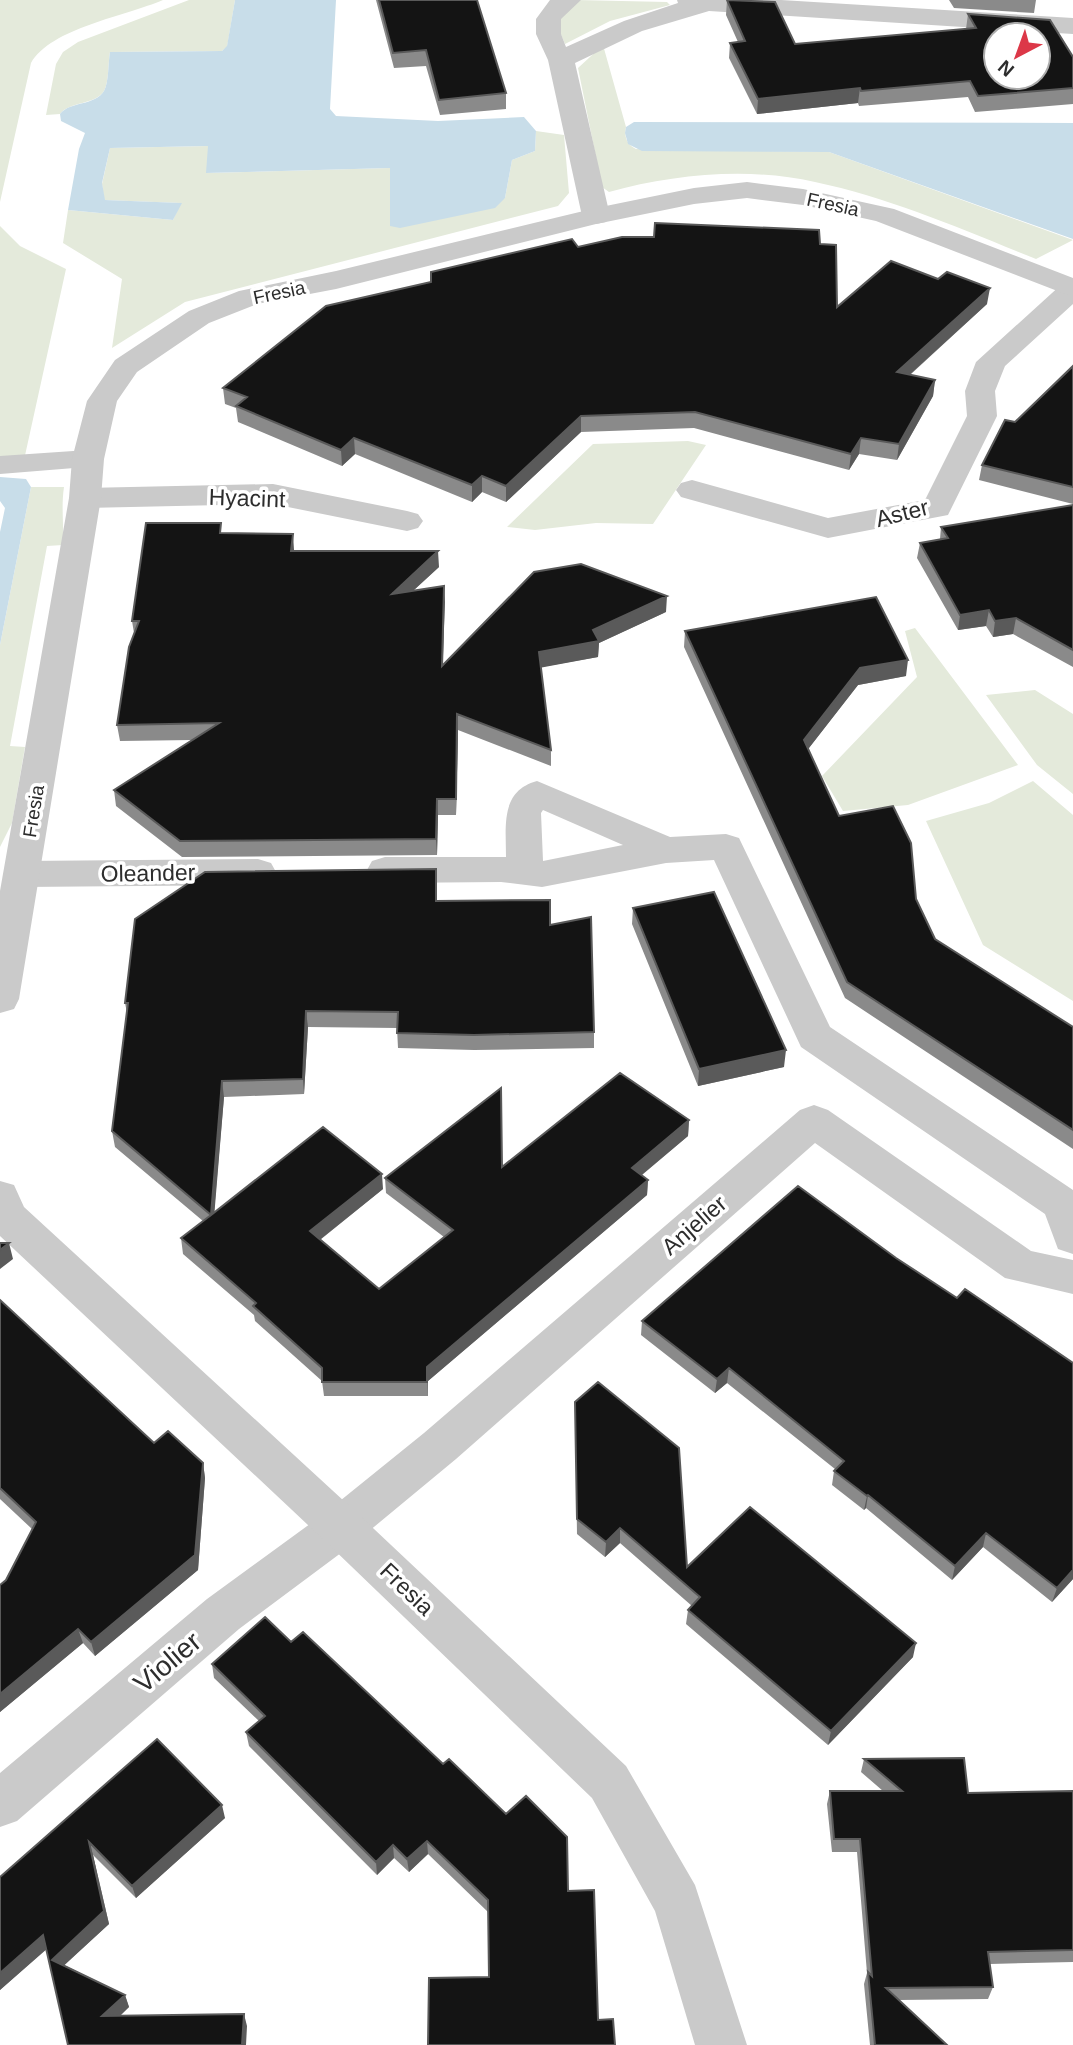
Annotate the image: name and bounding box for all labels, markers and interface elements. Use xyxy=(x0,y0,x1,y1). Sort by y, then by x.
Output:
north arrow xyxy=(982,21,1052,91)
text: N xyxy=(994,56,1018,81)
street label: Fresia xyxy=(805,189,861,220)
street label: Fresia xyxy=(251,277,308,308)
street label: Hyacint xyxy=(208,484,286,512)
street label: Aster xyxy=(873,494,932,532)
street label: Fresia xyxy=(19,783,48,839)
street label: Oleander xyxy=(100,859,196,887)
street label: Anjelier xyxy=(657,1190,732,1260)
street label: Fresia xyxy=(375,1557,439,1621)
street label: Violier xyxy=(128,1626,207,1699)

